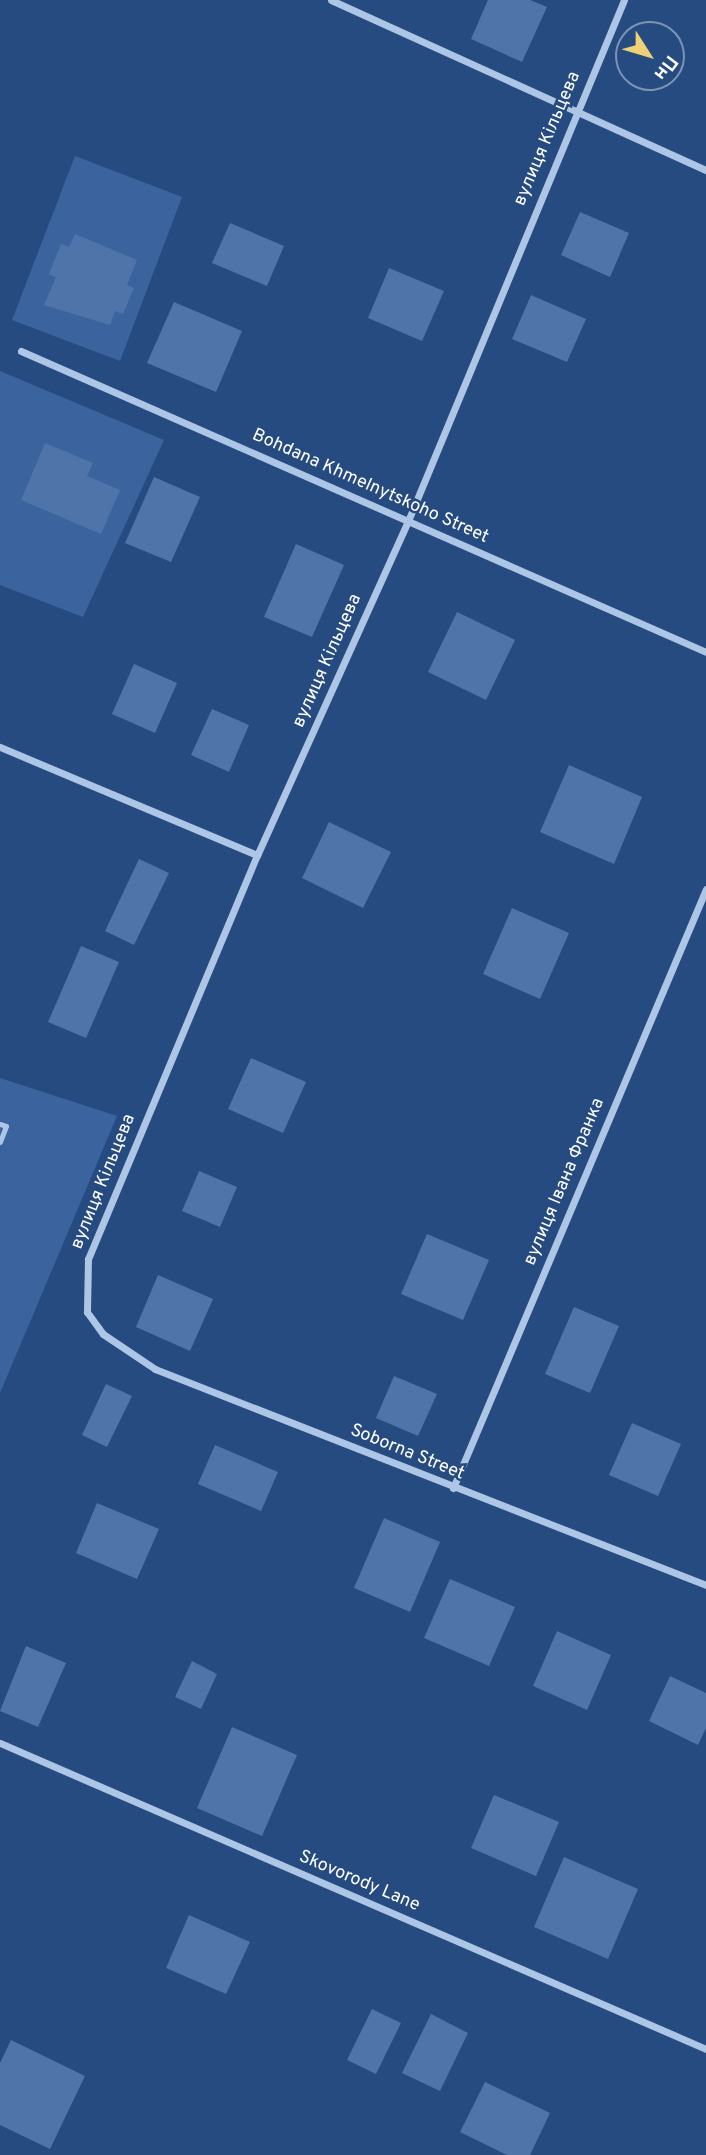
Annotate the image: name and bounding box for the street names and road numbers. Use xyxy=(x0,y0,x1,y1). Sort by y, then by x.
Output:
street label: вулиця Кільцева xyxy=(510,69,586,209)
street label: Bohdana Khmelnytskoho Street xyxy=(248,425,492,549)
street label: вулиця Кільцева xyxy=(289,591,367,731)
street label: вулиця Івана Франка xyxy=(520,1095,610,1269)
street label: вулиця Кільцева xyxy=(67,1111,141,1253)
street label: Soborna Street xyxy=(347,1420,467,1486)
street label: Skovorody Lane xyxy=(295,1847,423,1917)

